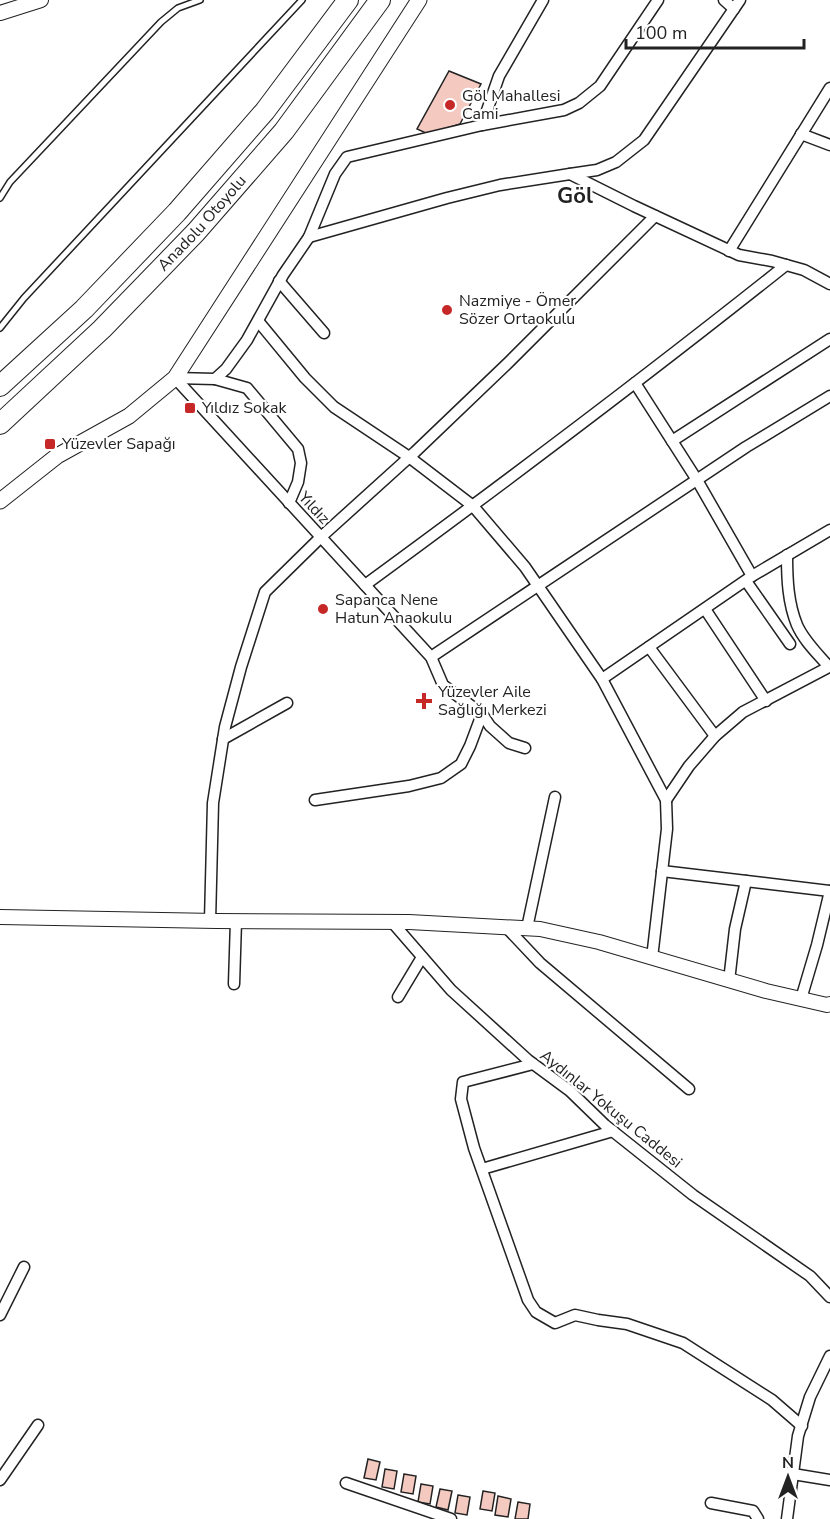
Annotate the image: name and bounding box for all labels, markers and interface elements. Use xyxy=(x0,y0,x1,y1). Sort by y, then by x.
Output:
scale bar xyxy=(626,12,804,50)
text: 100 m xyxy=(635,21,687,45)
place label: Göl Mahallesi Cami xyxy=(462,85,560,125)
marker: Göl Mahallesi Cami xyxy=(443,98,457,112)
street label: Anadolu Otoyolu xyxy=(153,171,252,276)
district label: Göl xyxy=(557,181,593,211)
place label: Nazmiye - Ömer Sözer Ortaokulu xyxy=(459,290,576,330)
marker: Nazmiye - Ömer Sözer Ortaokulu xyxy=(440,303,454,317)
place label: Yıldız Sokak xyxy=(201,397,287,419)
marker: Yıldız Sokak xyxy=(183,401,197,415)
place label: Yüzevler Sapağı xyxy=(61,433,175,455)
marker: Yüzevler Sapağı xyxy=(43,437,57,451)
street label: Yıldız xyxy=(293,486,335,529)
place label: Sapanca Nene Hatun Anaokulu xyxy=(335,589,452,629)
marker: Sapanca Nene Hatun Anaokulu xyxy=(316,602,330,616)
place label: Yüzevler Aile Sağlığı Merkezi xyxy=(437,681,547,721)
marker: Yüzevler Aile Sağlığı Merkezi xyxy=(415,692,433,710)
street label: Aydınlar Yokuşu Caddesi xyxy=(535,1045,687,1173)
north arrow xyxy=(758,1447,818,1507)
text: N xyxy=(782,1452,794,1474)

